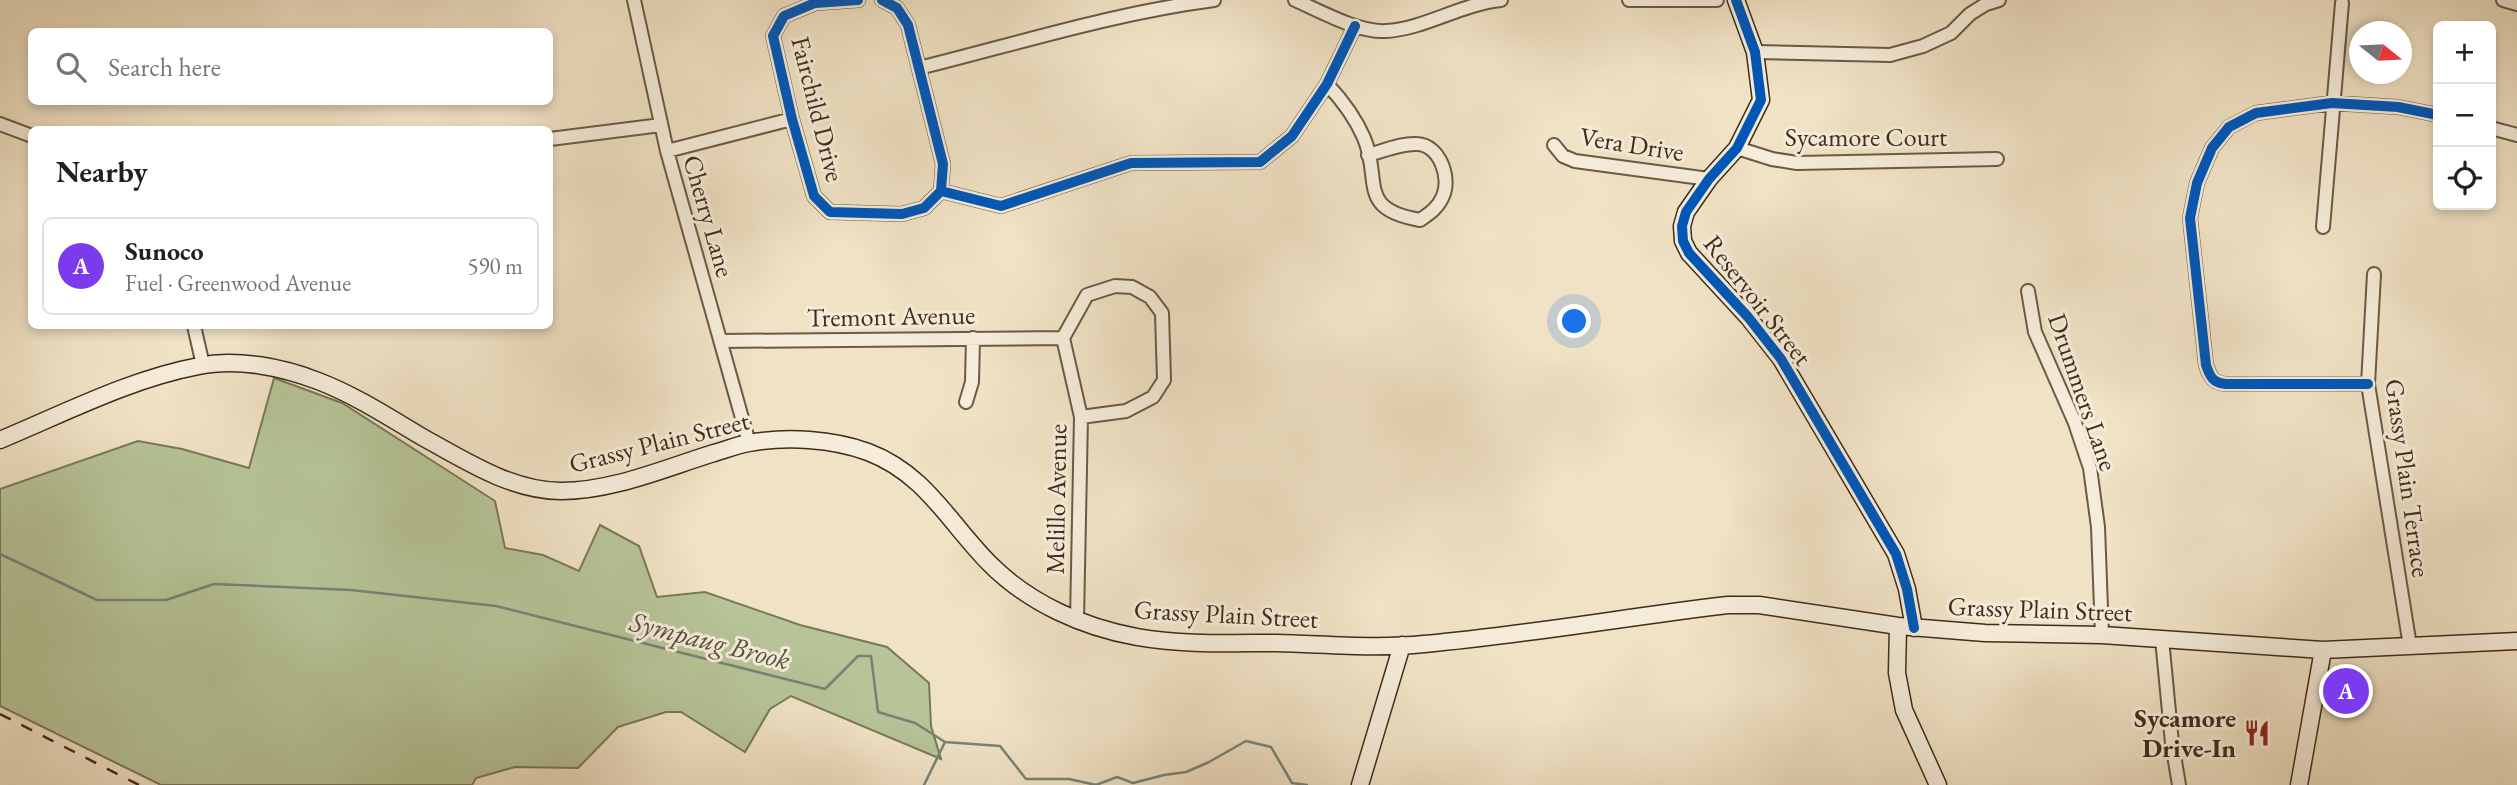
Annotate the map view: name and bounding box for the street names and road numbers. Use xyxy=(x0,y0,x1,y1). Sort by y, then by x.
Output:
street label: Fairchild Drive xyxy=(784,33,852,185)
street label: Vera Drive xyxy=(1578,119,1686,169)
street label: Sycamore Court xyxy=(1785,120,1947,154)
street label: Cherry Lane xyxy=(675,151,743,281)
street label: Reservoir Street xyxy=(1696,228,1820,372)
street label: Tremont Avenue xyxy=(806,298,976,334)
street label: Drummers Lane xyxy=(2040,309,2126,475)
street label: Grassy Plain Terrace xyxy=(2377,377,2439,579)
street label: Grassy Plain Street xyxy=(565,403,753,481)
street label: Melillo Avenue xyxy=(1038,423,1074,575)
street label: Grassy Plain Street xyxy=(1947,589,2133,629)
street label: Grassy Plain Street xyxy=(1133,592,1319,636)

